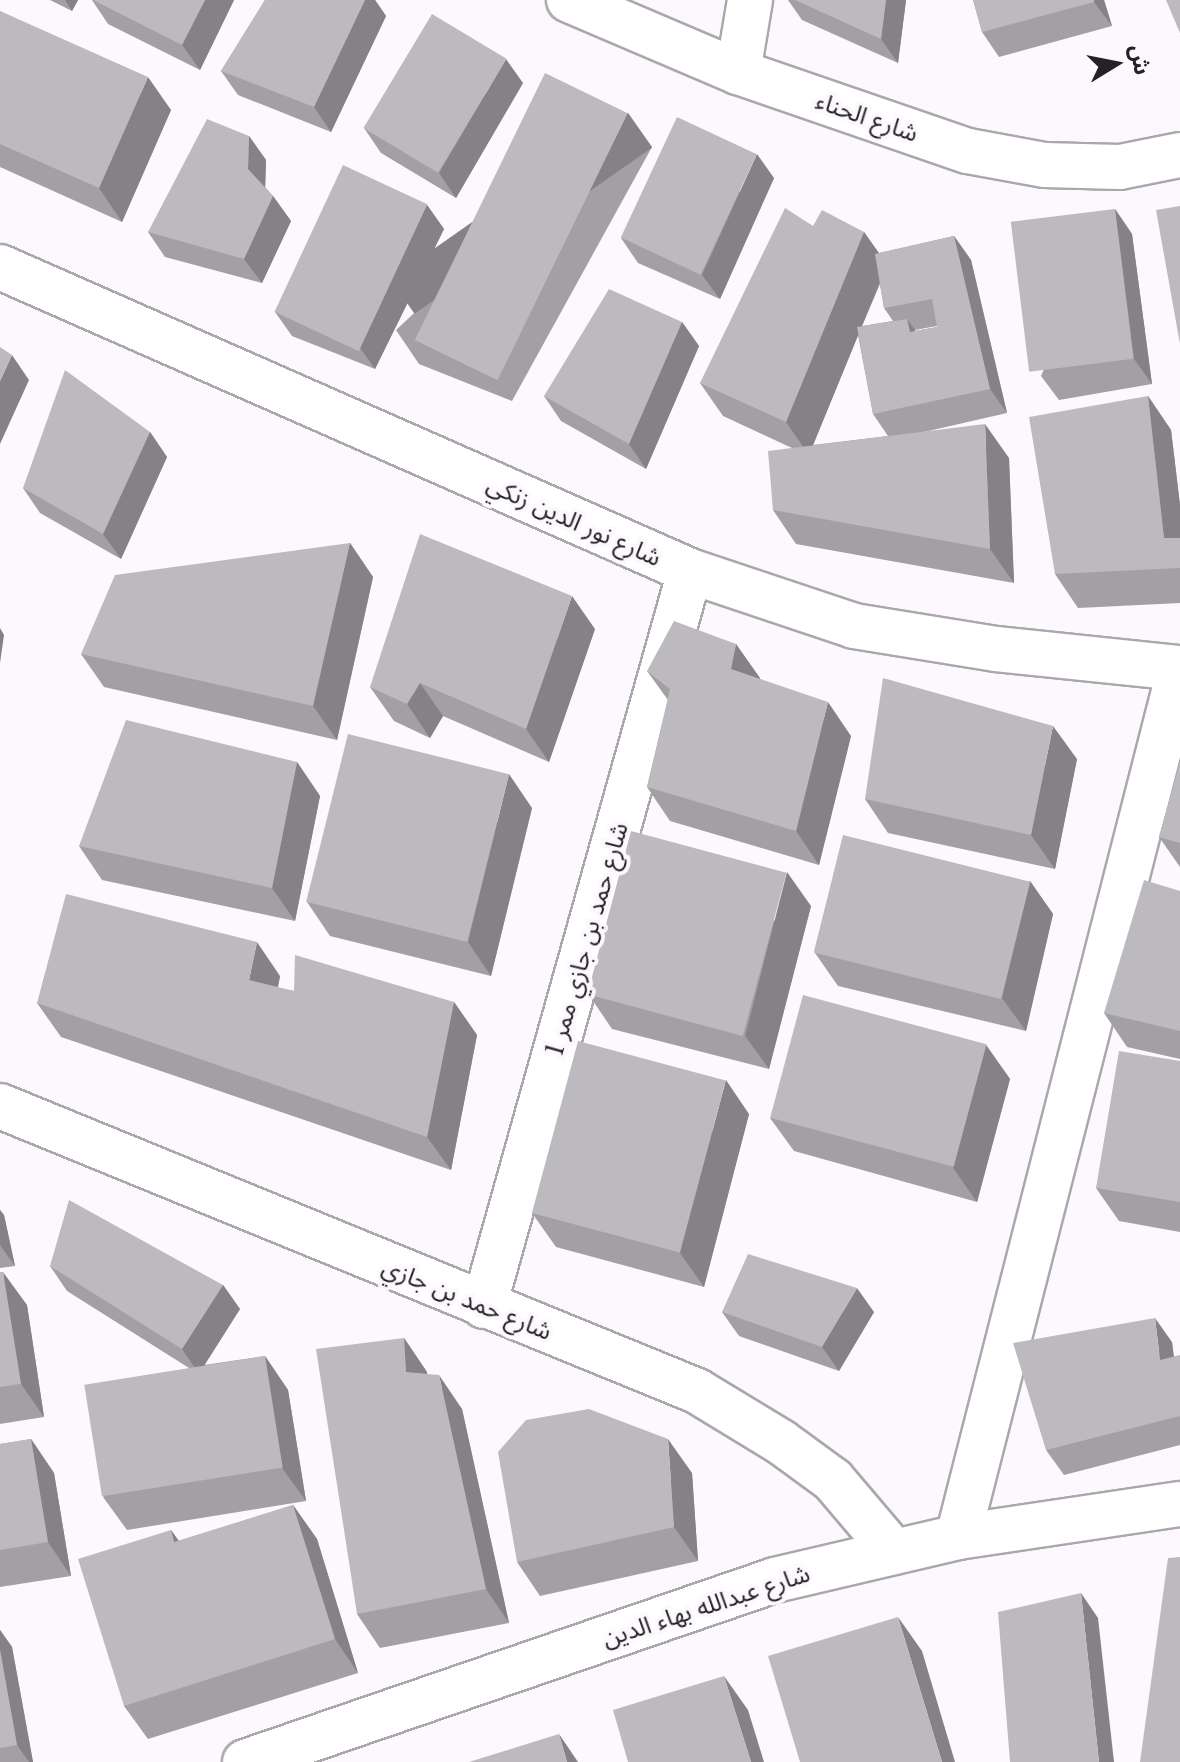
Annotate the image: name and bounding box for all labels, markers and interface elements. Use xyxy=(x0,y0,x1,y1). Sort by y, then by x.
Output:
north arrow xyxy=(1076,24,1156,104)
text: ش xyxy=(1124,43,1156,77)
street label: شارع الحناء xyxy=(812,86,922,148)
street label: شارع نور الدين زنكي xyxy=(482,470,666,572)
street label: شارع حمد بن جازي ممر 1 xyxy=(540,819,634,1059)
street label: شارع حمد بن جازي xyxy=(378,1252,556,1346)
street label: شارع عبدالله بهاء الدين xyxy=(599,1559,813,1653)

